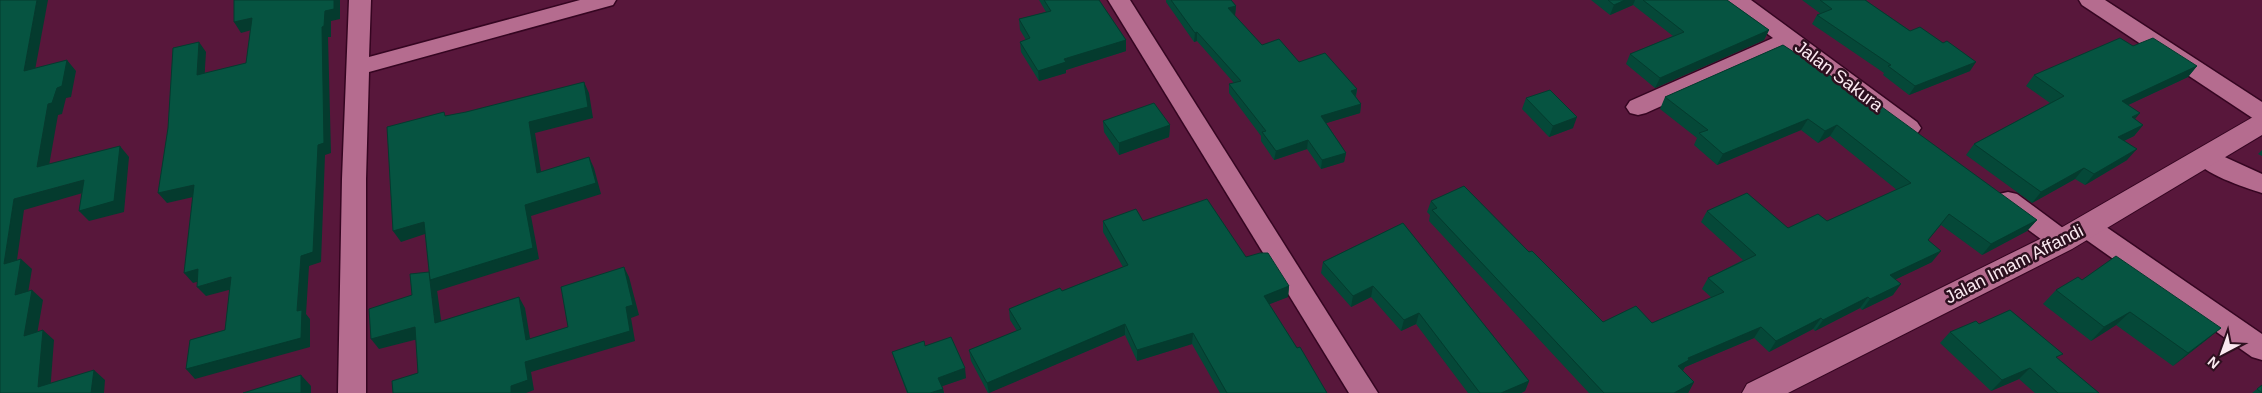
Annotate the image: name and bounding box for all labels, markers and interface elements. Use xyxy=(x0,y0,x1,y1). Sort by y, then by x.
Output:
street label: Jalan Sakura xyxy=(1791,36,1888,116)
street label: Jalan Imam Affandi xyxy=(1941,220,2087,308)
north arrow xyxy=(2197,328,2247,378)
text: N xyxy=(2204,353,2223,372)

